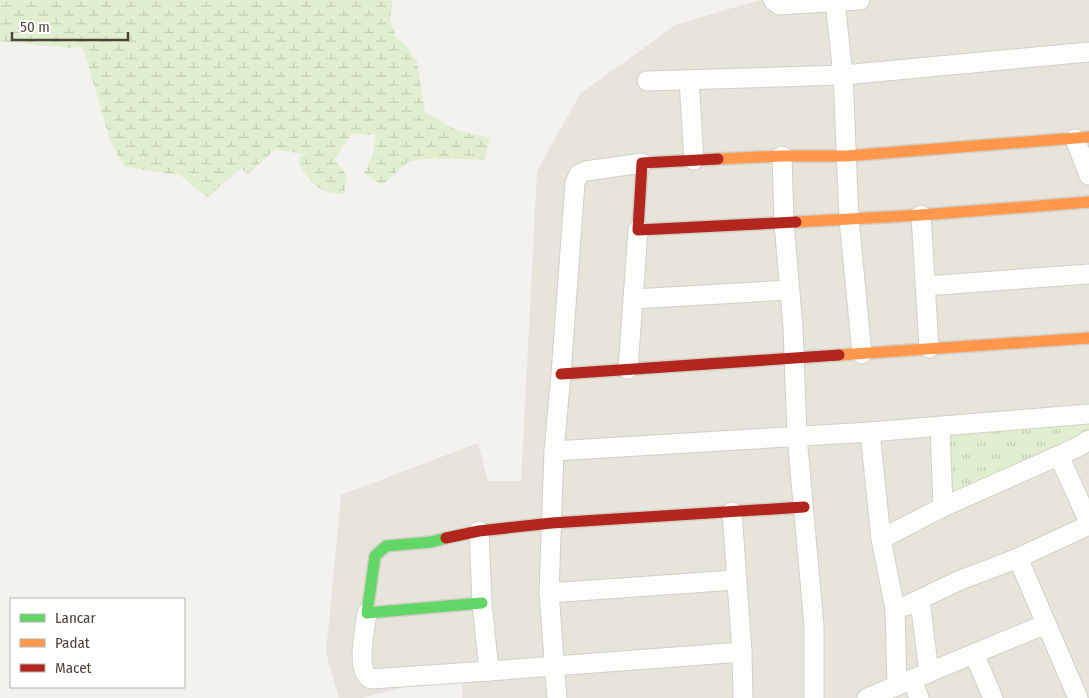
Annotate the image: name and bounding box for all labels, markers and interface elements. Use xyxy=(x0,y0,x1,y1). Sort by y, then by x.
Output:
scale bar xyxy=(12,10,129,42)
text: 50 m xyxy=(20,18,50,36)
legend xyxy=(10,598,185,688)
text: Lancar xyxy=(55,609,96,627)
text: Padat xyxy=(55,634,90,652)
text: Macet xyxy=(55,659,92,677)

